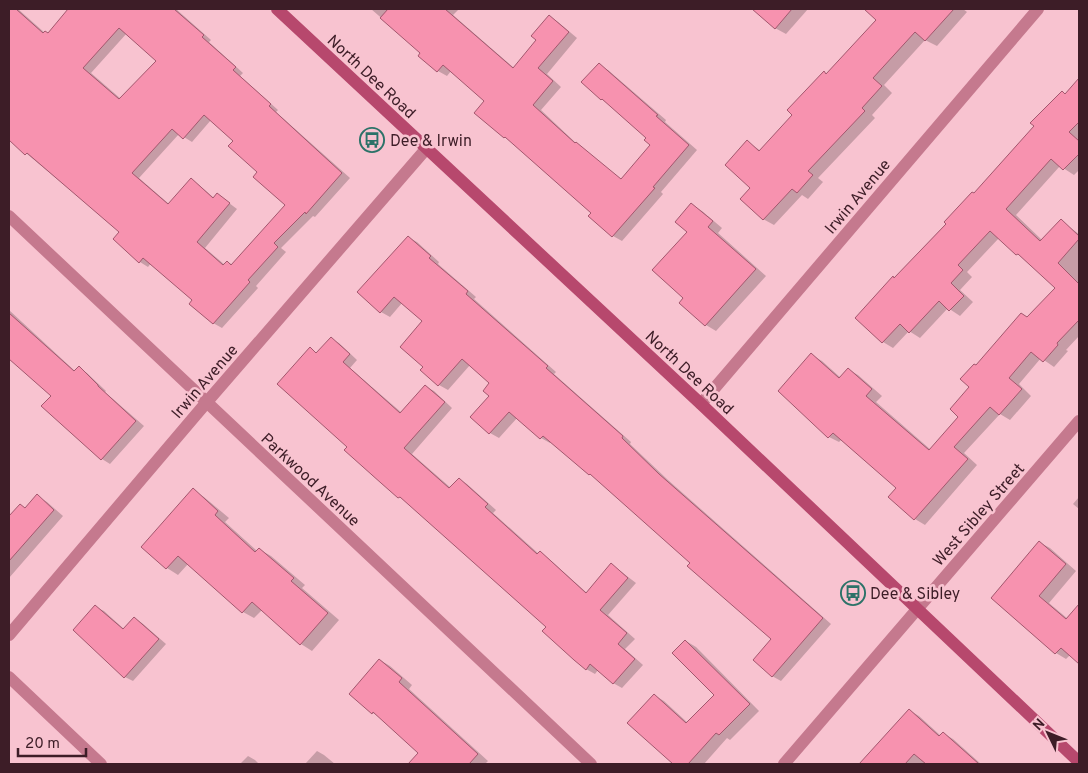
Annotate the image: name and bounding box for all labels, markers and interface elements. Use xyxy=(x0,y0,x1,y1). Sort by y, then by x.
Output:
street label: North Dee Road xyxy=(322,31,419,124)
bus stop icon: Dee & Irwin xyxy=(359,127,385,153)
place label: Dee & Irwin xyxy=(390,132,472,152)
street label: Irwin Avenue xyxy=(821,156,896,239)
street label: North Dee Road xyxy=(640,327,737,420)
street label: Irwin Avenue xyxy=(168,341,243,424)
street label: Parkwood Avenue xyxy=(256,429,363,531)
street label: West Sibley Street xyxy=(929,460,1030,571)
bus stop icon: Dee & Sibley xyxy=(840,580,866,606)
place label: Dee & Sibley xyxy=(870,585,960,605)
north arrow xyxy=(1023,708,1073,758)
text: N xyxy=(1030,716,1049,735)
scale bar xyxy=(18,726,85,758)
text: 20 m xyxy=(25,735,60,754)

